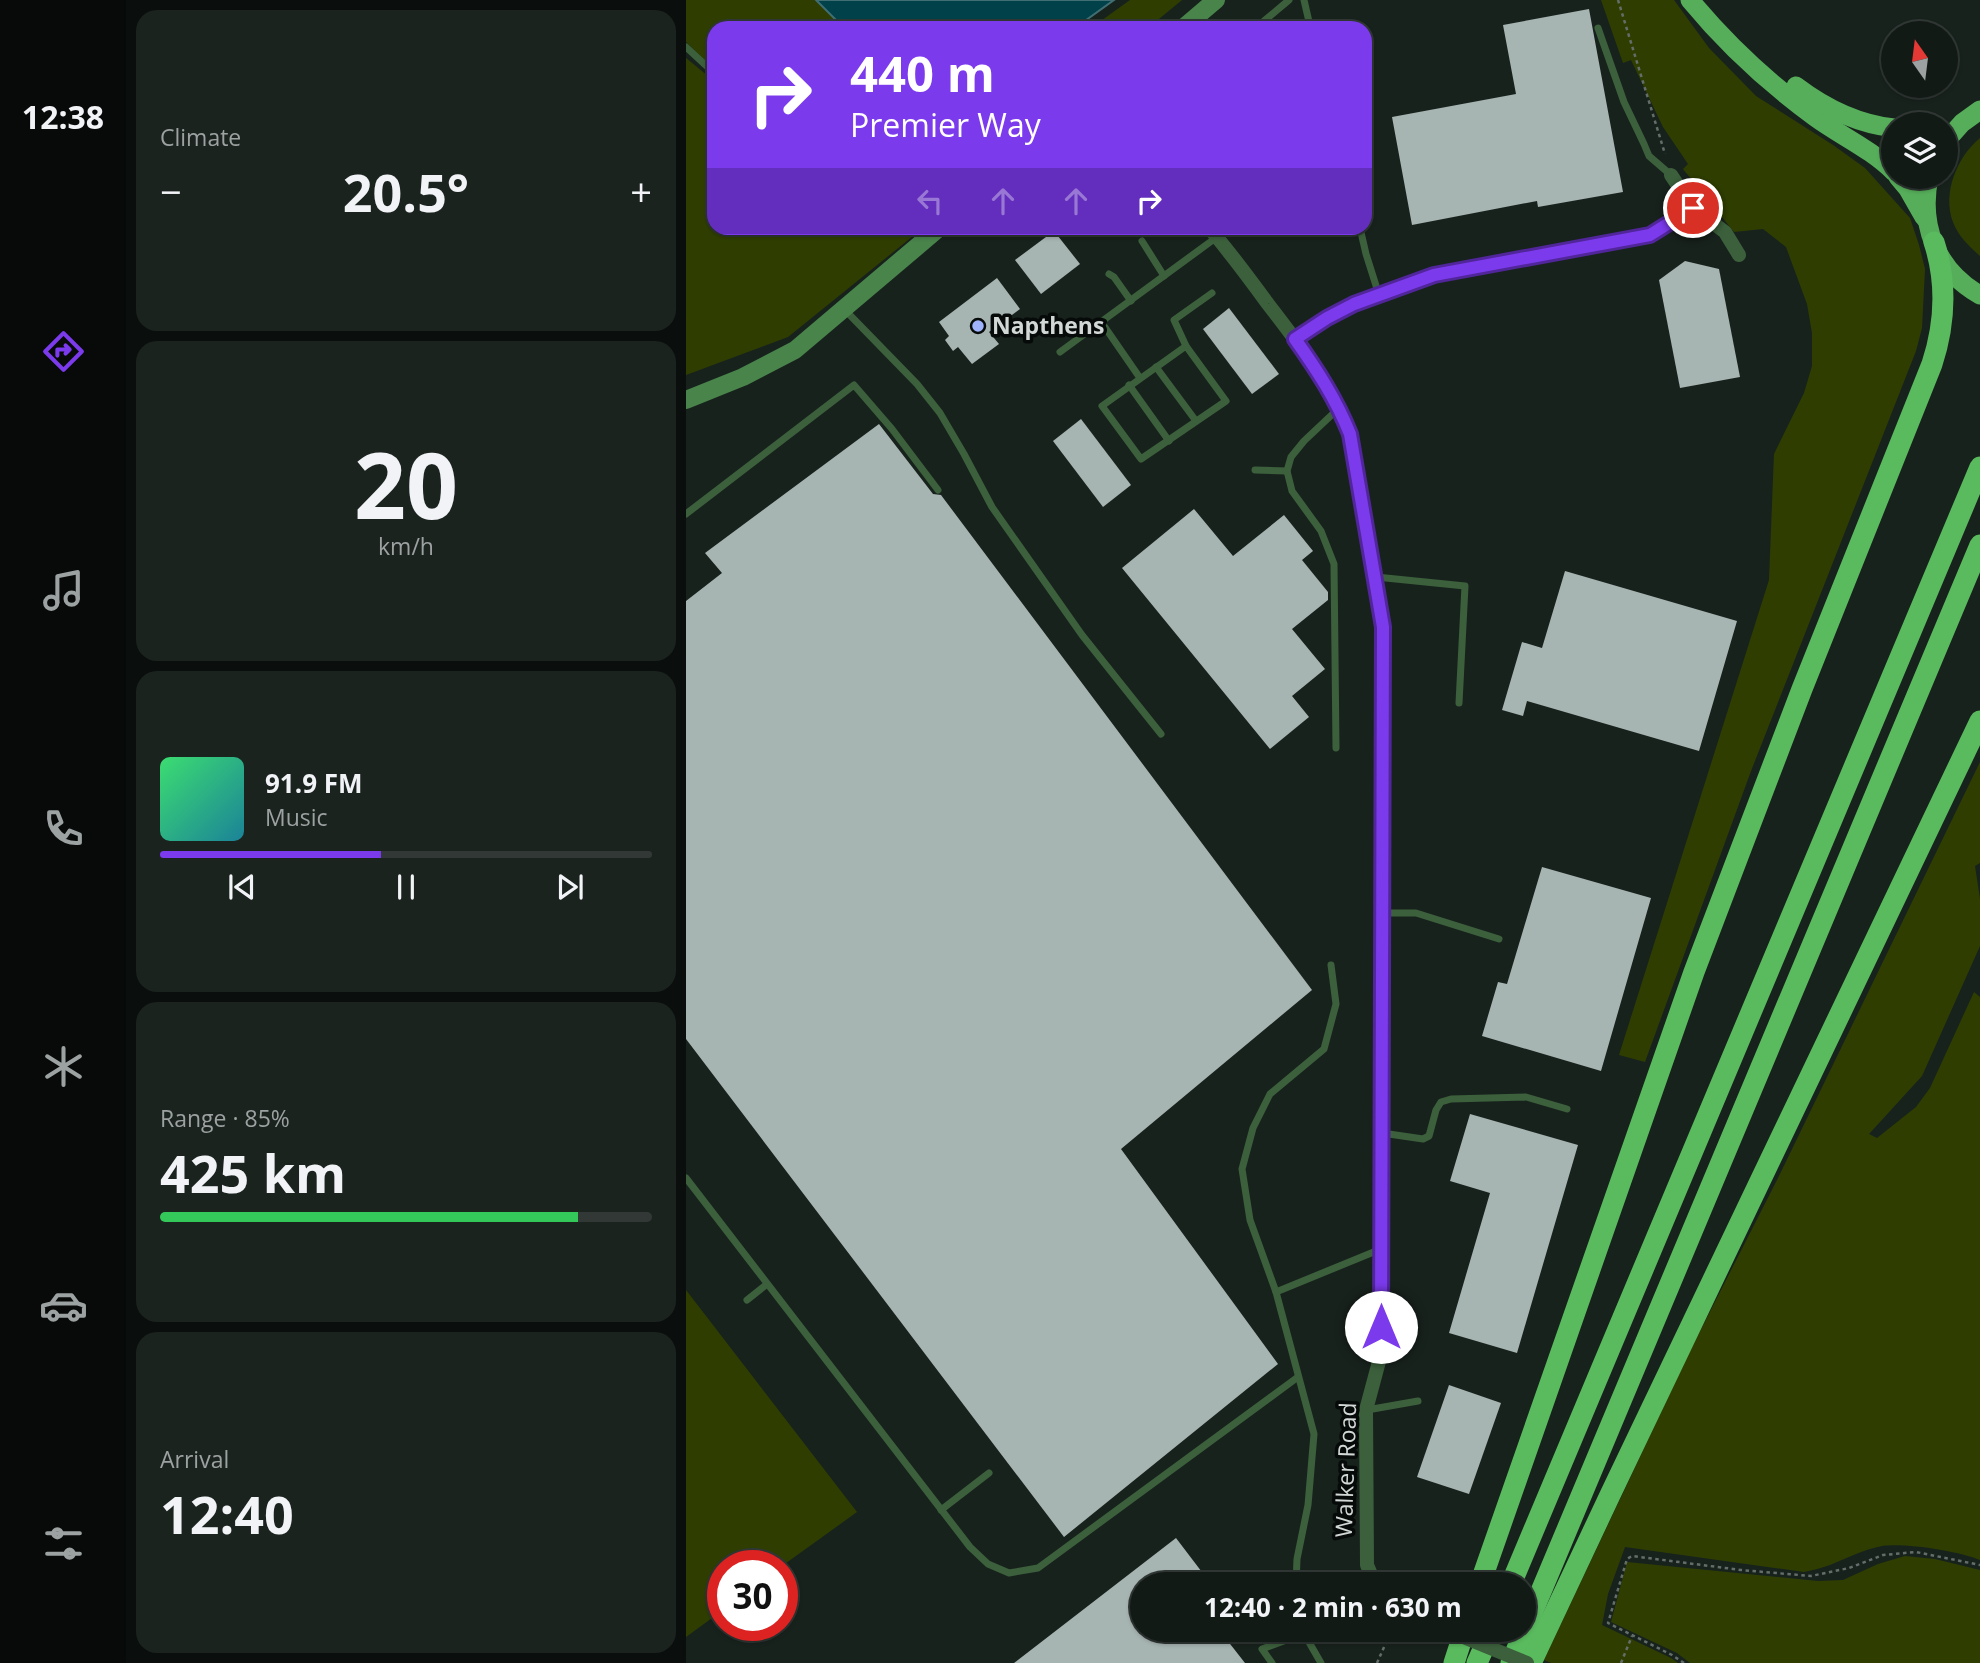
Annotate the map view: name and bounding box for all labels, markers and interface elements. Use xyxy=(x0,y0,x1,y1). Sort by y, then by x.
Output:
north arrow xyxy=(1881,21,1958,98)
map controls xyxy=(1881,21,1958,189)
text: 440 m xyxy=(850,40,995,106)
icon: right xyxy=(735,49,826,140)
text: 12:38 xyxy=(22,95,104,138)
text: Premier Way xyxy=(850,103,1041,146)
button: layers xyxy=(1881,112,1958,189)
text: Climate xyxy=(160,121,241,153)
text: 20.5° xyxy=(343,156,469,227)
text: − xyxy=(160,165,182,217)
text: + xyxy=(630,165,652,217)
pin xyxy=(1663,178,1723,238)
icon: left xyxy=(911,182,949,220)
icon: ahead xyxy=(984,182,1022,220)
icon: ahead xyxy=(1057,182,1095,220)
icon: right xyxy=(1130,182,1168,220)
icon: arrive xyxy=(1674,189,1712,227)
place label: Napthens xyxy=(992,309,1104,341)
marker: Napthens xyxy=(970,318,986,334)
icon: directions xyxy=(39,327,88,376)
text: 20 xyxy=(354,422,458,546)
text: km/h xyxy=(378,530,434,562)
icon: music xyxy=(39,566,88,615)
text: 91.9 FM xyxy=(265,765,363,801)
text: Music xyxy=(265,801,328,833)
icon: phone xyxy=(39,804,88,853)
icon: previous xyxy=(223,868,261,906)
icon: pause xyxy=(387,868,425,906)
icon: next xyxy=(551,868,589,906)
icon: climate xyxy=(39,1042,88,1091)
text: Range · 85% xyxy=(160,1102,290,1134)
text: 425 km xyxy=(160,1137,346,1208)
icon: car xyxy=(39,1281,88,1330)
position arrow xyxy=(1344,1290,1418,1364)
street label: Walker Road xyxy=(1327,1402,1363,1538)
text: Arrival xyxy=(160,1443,229,1475)
text: 12:40 xyxy=(160,1478,294,1549)
icon: filters xyxy=(39,1519,88,1568)
speed limit sign: 30 xyxy=(707,1550,798,1641)
text: 12:40 · 2 min · 630 m xyxy=(1204,1589,1462,1625)

